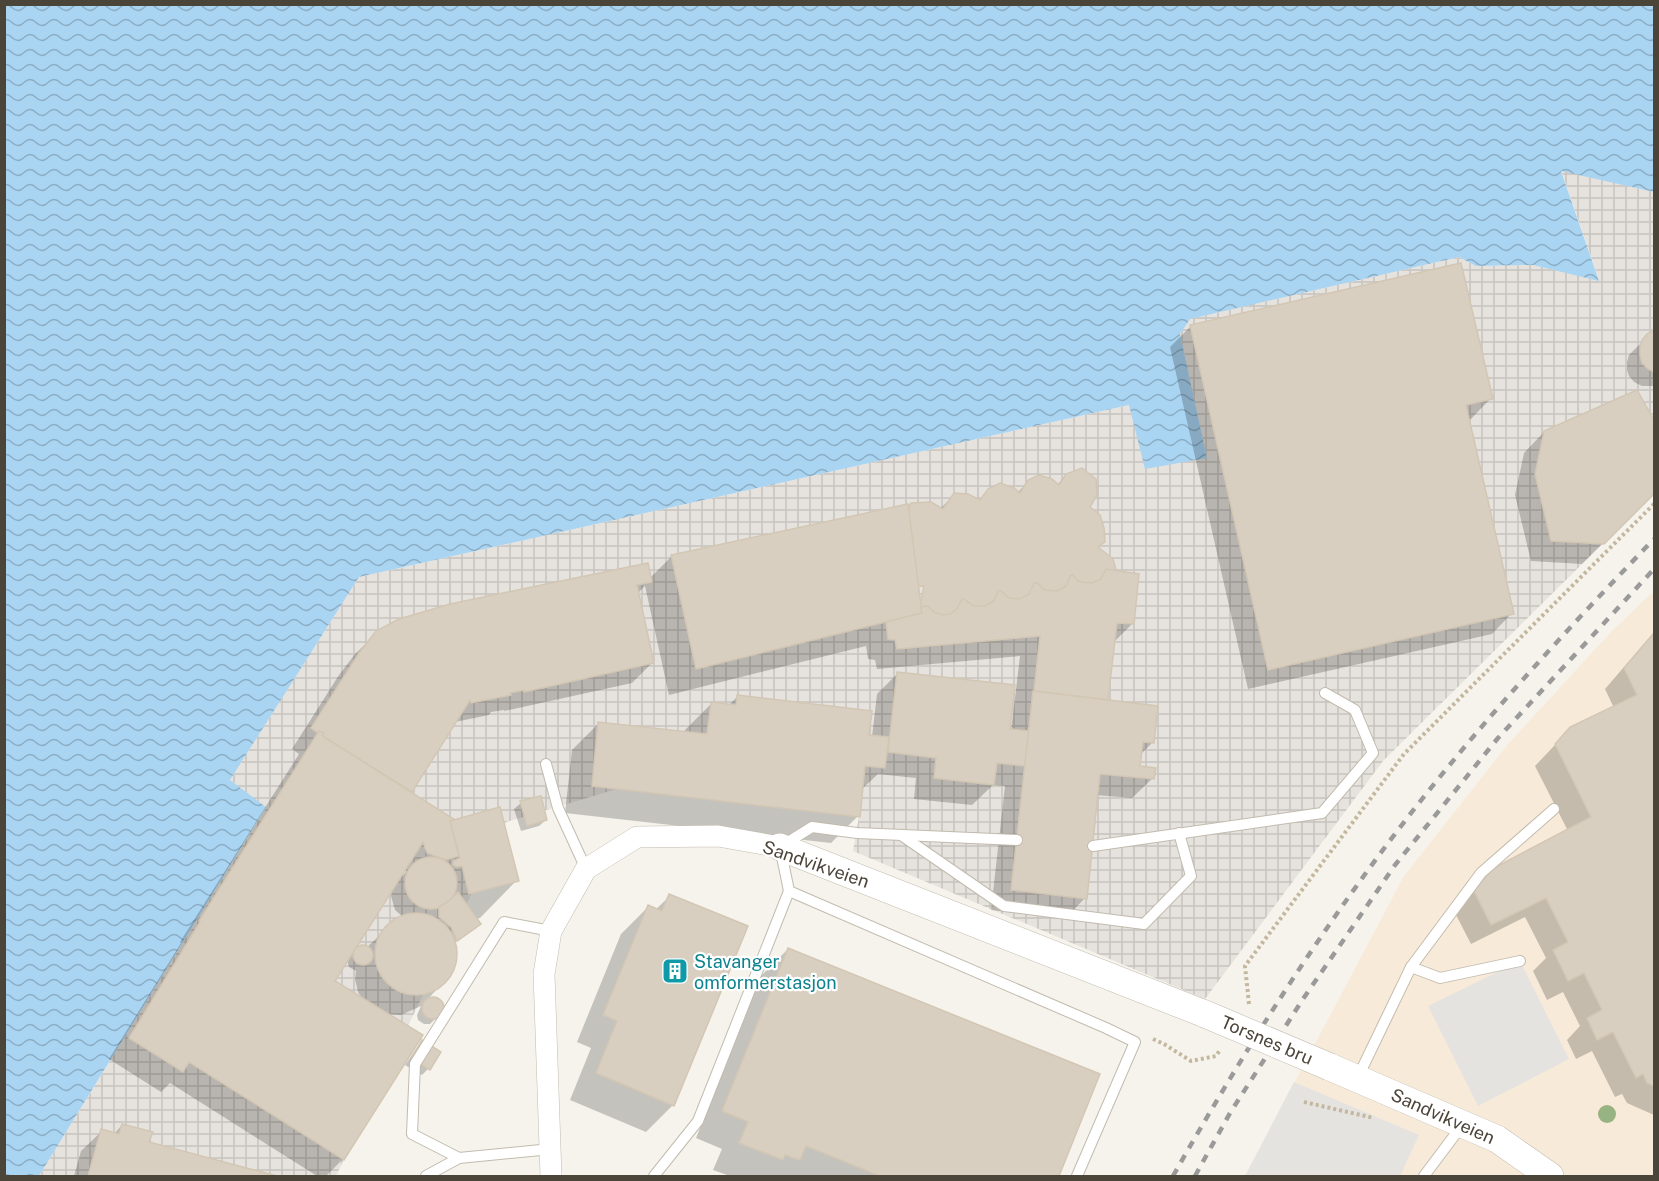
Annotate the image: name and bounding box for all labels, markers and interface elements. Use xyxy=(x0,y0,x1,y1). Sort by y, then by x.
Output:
street label: Sandvikveien xyxy=(760,836,872,892)
place label: Stavanger omformerstasjon xyxy=(694,951,837,993)
building icon: Stavanger omformerstasjon xyxy=(660,956,690,986)
street label: Torsnes bru xyxy=(1218,1011,1316,1069)
street label: Sandvikveien xyxy=(1388,1084,1498,1148)

